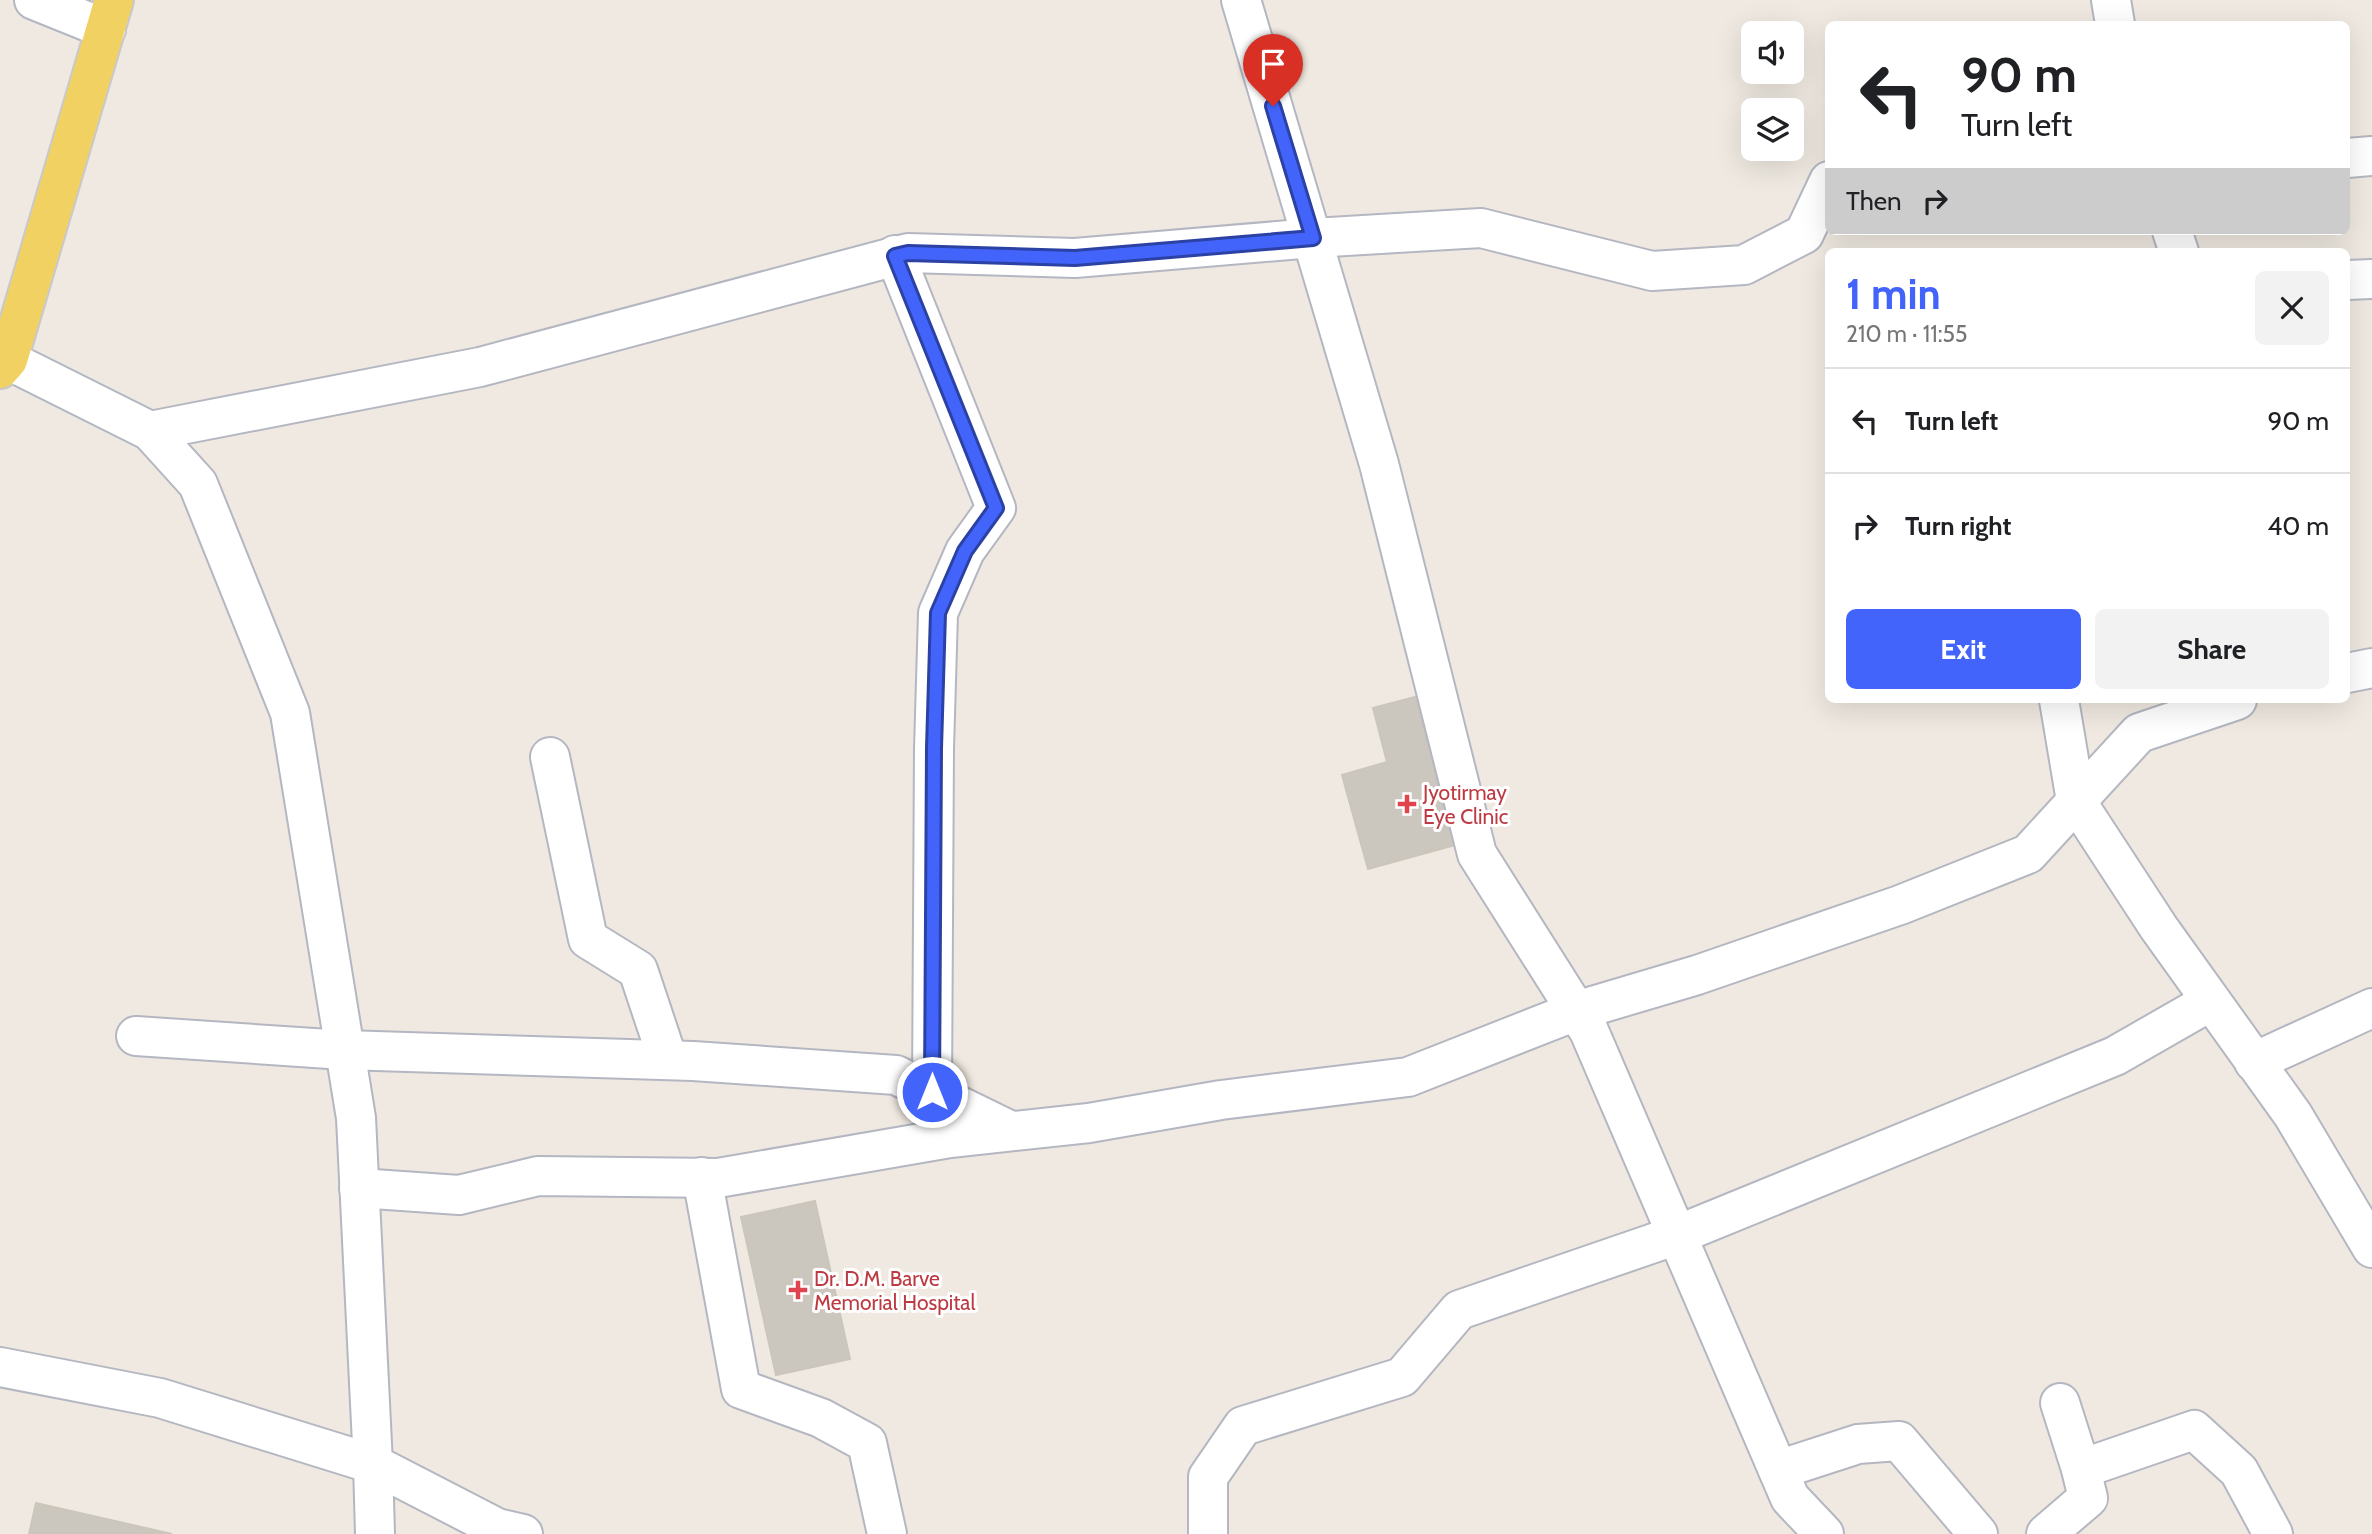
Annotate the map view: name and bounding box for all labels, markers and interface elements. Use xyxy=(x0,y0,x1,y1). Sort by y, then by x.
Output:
map controls xyxy=(1741,21,1804,161)
button: sound xyxy=(1741,21,1804,84)
pin xyxy=(1243,34,1303,106)
icon: arrive xyxy=(1254,45,1292,83)
text: 90 m xyxy=(1961,45,2077,104)
icon: left xyxy=(1846,49,1937,140)
button: layers xyxy=(1741,98,1804,161)
text: Turn left xyxy=(1961,105,2072,144)
icon: right xyxy=(1916,182,1954,220)
text: Then xyxy=(1846,185,1902,217)
text: 1 min xyxy=(1846,268,1941,320)
button: close xyxy=(2255,271,2329,345)
text: 210 m · 11:55 xyxy=(1846,320,1967,348)
icon: left xyxy=(1846,402,1884,440)
text: Turn left xyxy=(1905,405,1998,437)
text: 90 m xyxy=(2267,405,2329,437)
icon: right xyxy=(1846,507,1884,545)
text: Turn right xyxy=(1905,510,2011,542)
text: 40 m xyxy=(2267,510,2329,542)
button: Exit xyxy=(1846,609,2081,689)
button: Share xyxy=(2095,609,2329,689)
place label: Jyotirmay Eye Clinic xyxy=(1422,780,1508,829)
marker: Jyotirmay Eye Clinic xyxy=(1397,794,1417,814)
position arrow xyxy=(895,1055,969,1129)
place label: Dr. D.M. Barve Memorial Hospital xyxy=(814,1266,975,1315)
marker: Dr. D.M. Barve Memorial Hospital xyxy=(788,1280,808,1300)

